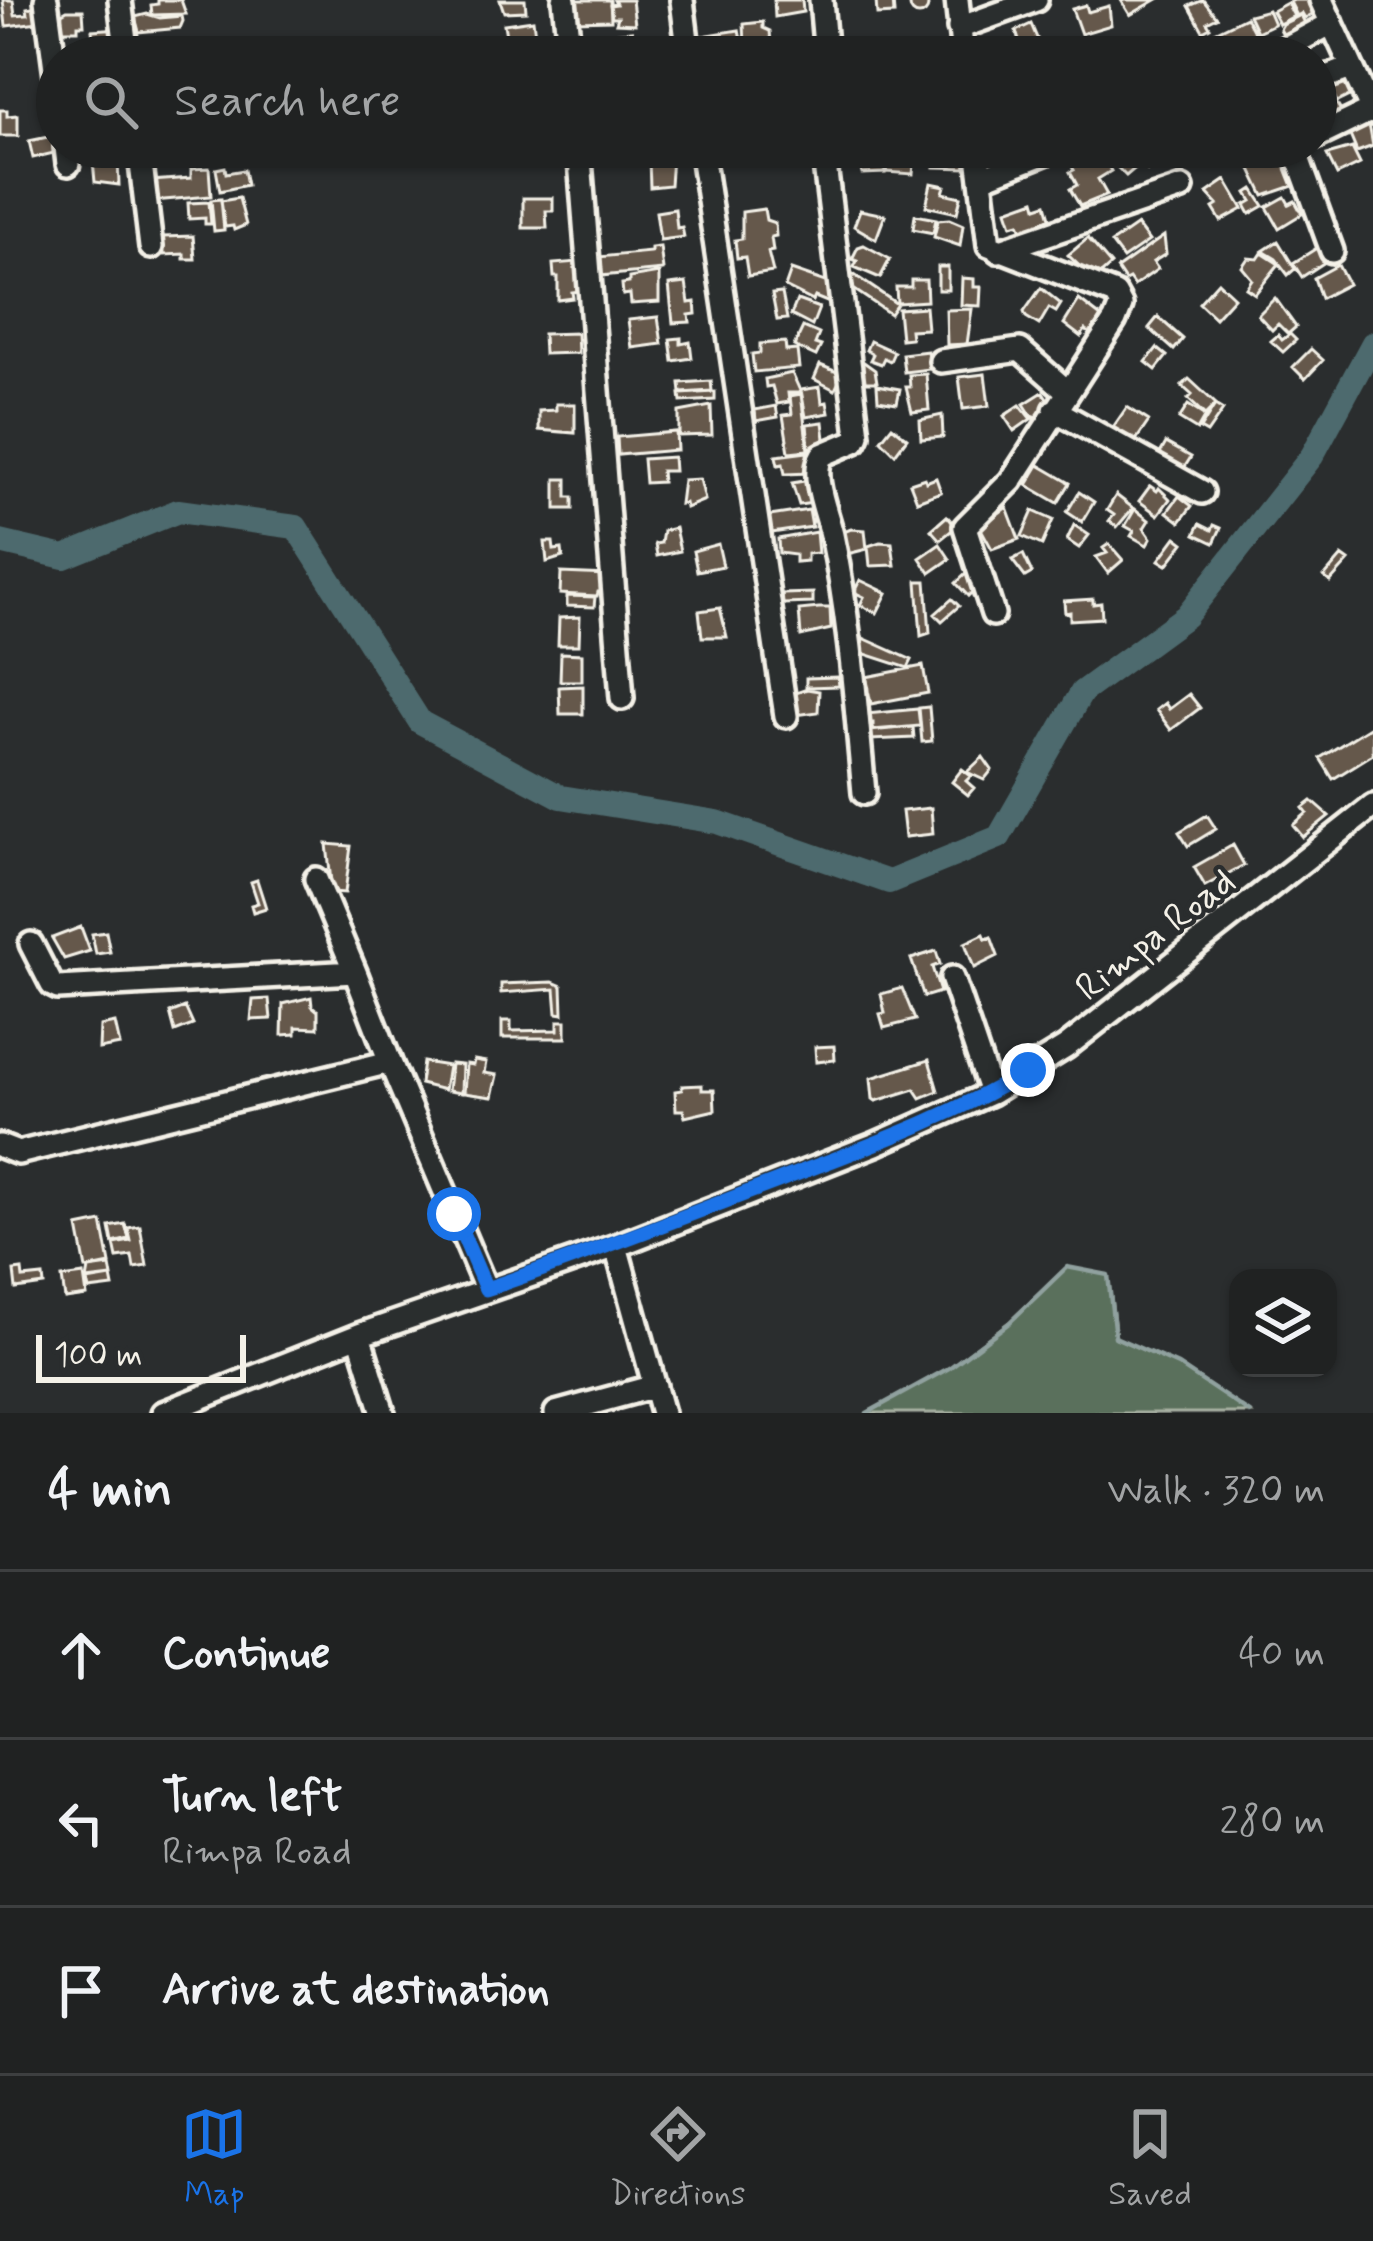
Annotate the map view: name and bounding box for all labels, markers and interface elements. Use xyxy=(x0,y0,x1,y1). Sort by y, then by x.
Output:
search box xyxy=(36,36,1337,168)
icon: search xyxy=(78,69,144,135)
text: Search here xyxy=(174,73,401,132)
street label: Rimpa Road xyxy=(1066,857,1247,1014)
route end xyxy=(1001,1043,1055,1097)
route start xyxy=(427,1187,481,1241)
map controls xyxy=(1229,1269,1337,1377)
button: layers xyxy=(1229,1269,1337,1377)
scale bar xyxy=(36,1329,246,1382)
text: 100 m xyxy=(54,1334,143,1378)
text: 4 min xyxy=(48,1458,172,1524)
text: Walk · 320 m xyxy=(1107,1466,1325,1517)
icon: ahead xyxy=(48,1622,114,1688)
text: Continue xyxy=(162,1625,330,1684)
text: 40 m xyxy=(1238,1629,1325,1680)
text: Turn left xyxy=(162,1768,342,1827)
icon: left xyxy=(48,1790,114,1856)
text: 280 m xyxy=(1220,1797,1325,1848)
text: Rimpa Road xyxy=(162,1827,352,1878)
icon: arrive xyxy=(48,1958,114,2024)
text: Arrive at destination xyxy=(162,1961,550,2020)
tab: Map xyxy=(181,2101,247,2217)
tab: Directions xyxy=(610,2101,746,2217)
tab: Saved xyxy=(1108,2101,1192,2217)

